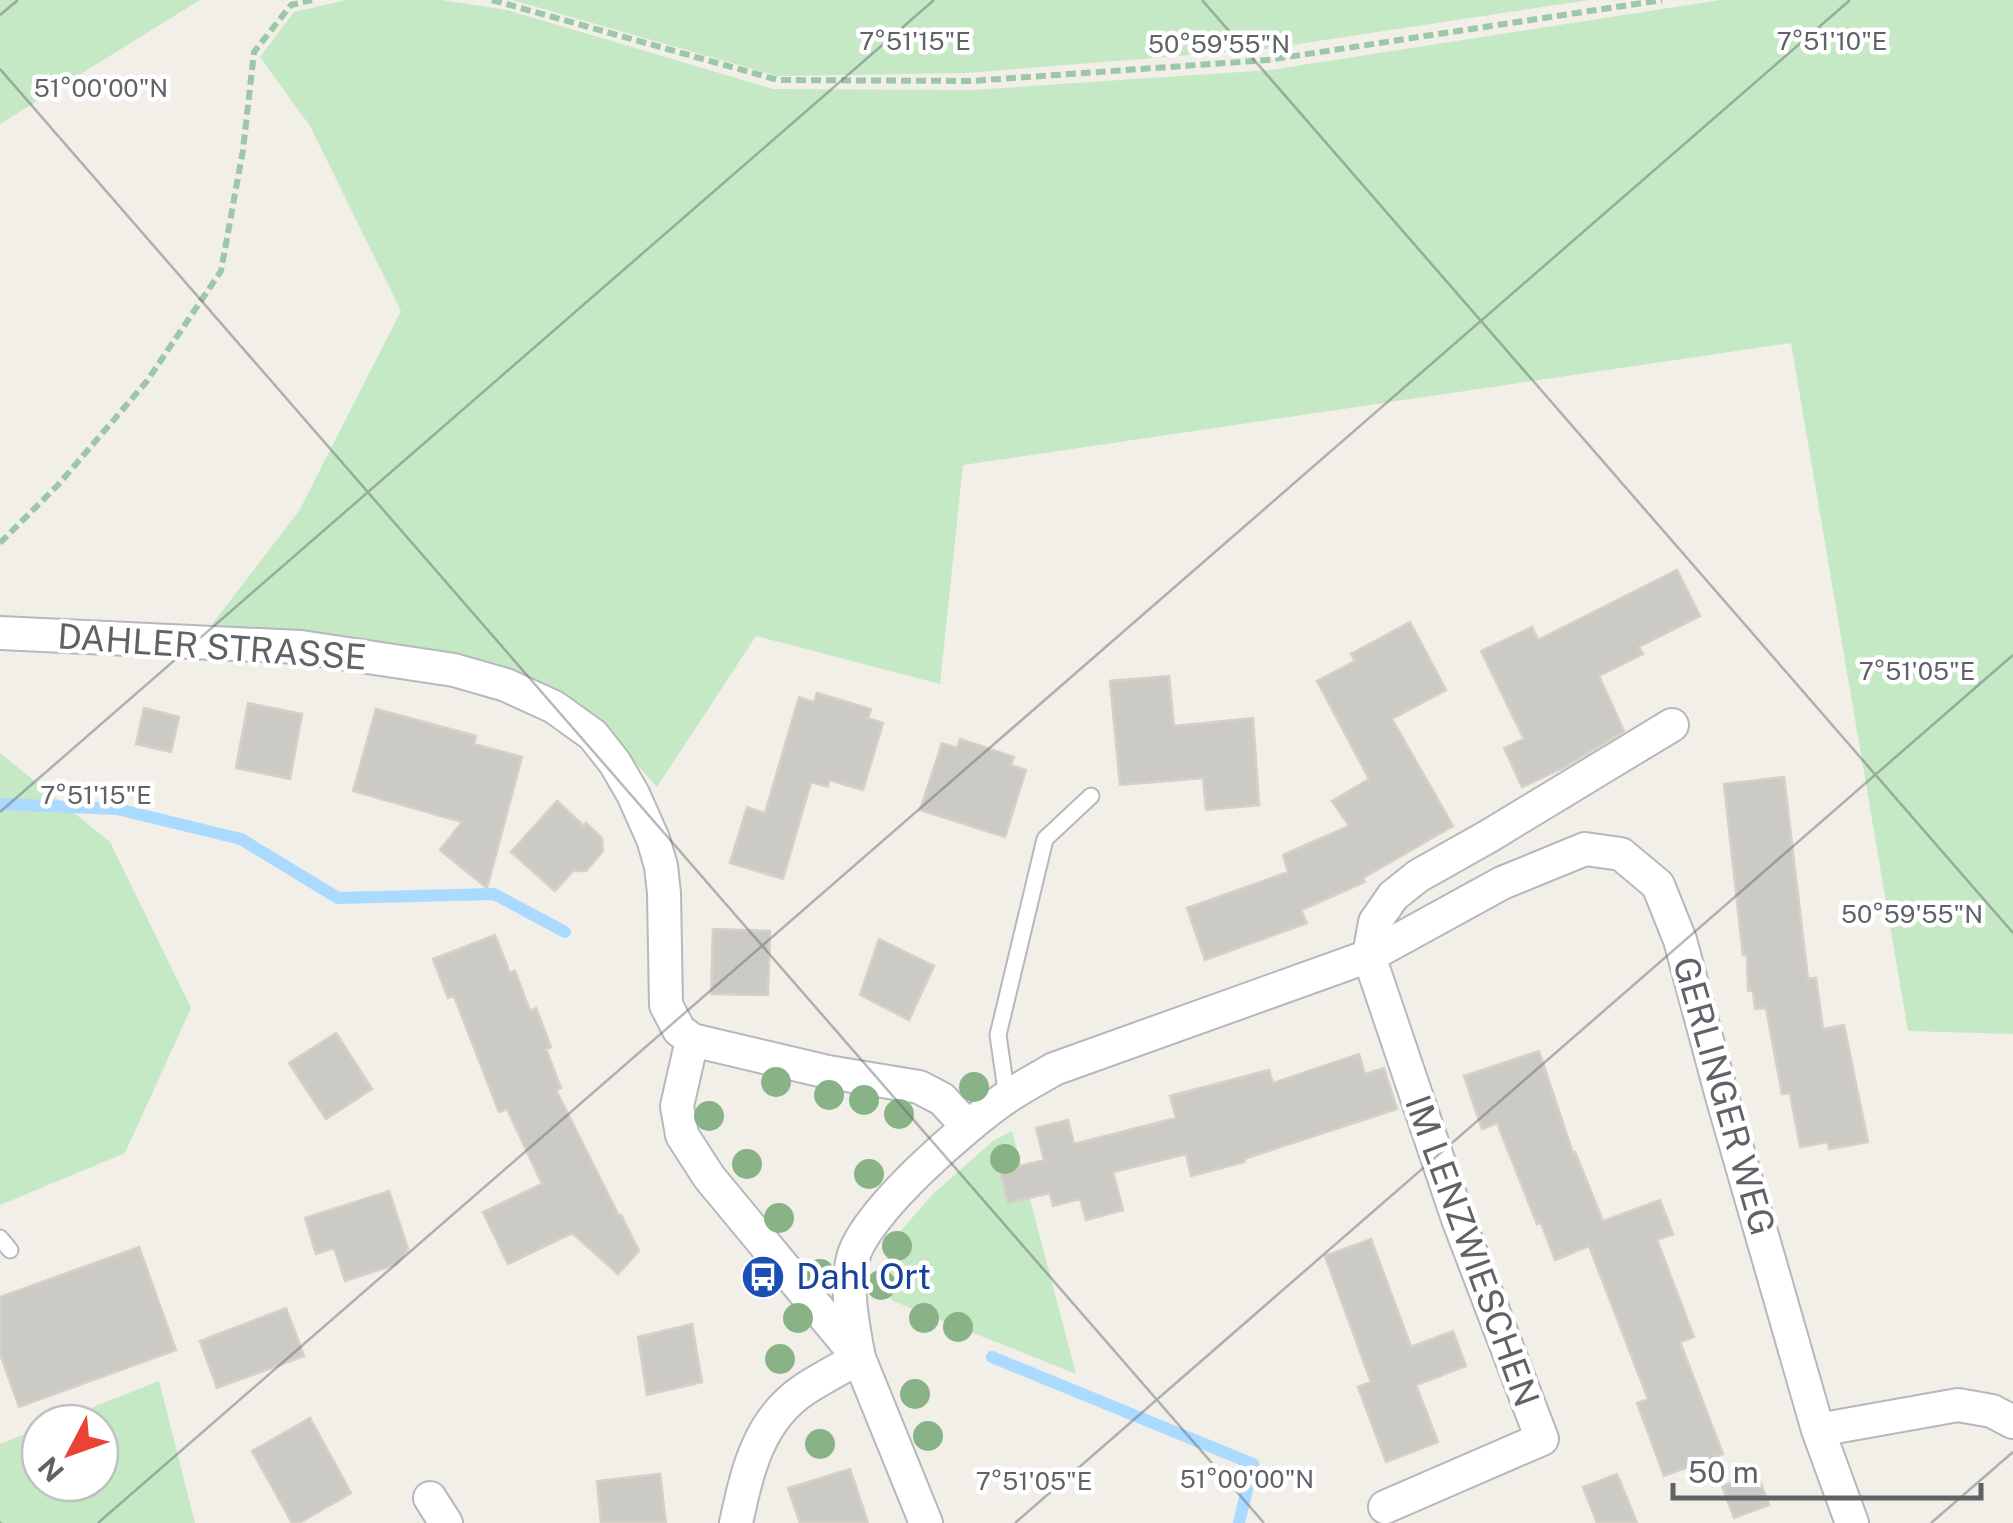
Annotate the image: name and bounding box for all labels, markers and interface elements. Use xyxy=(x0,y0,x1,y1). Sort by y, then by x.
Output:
text: 7°51'15"E xyxy=(859,26,971,56)
text: 7°51'10"E xyxy=(1777,26,1887,56)
text: 50°59'55"N xyxy=(1148,29,1290,59)
text: 51°00'00"N xyxy=(34,73,168,103)
street label: DAHLER STRASSE xyxy=(56,615,368,678)
text: 7°51'05"E xyxy=(1859,656,1975,686)
text: 7°51'15"E xyxy=(40,780,152,810)
text: 50°59'55"N xyxy=(1841,899,1983,929)
street label: GERLINGER WEG xyxy=(1665,952,1784,1240)
street label: IM LENZWIESCHEN xyxy=(1397,1090,1548,1412)
bus stop icon: Dahl Ort xyxy=(740,1254,786,1300)
place label: Dahl Ort xyxy=(796,1256,931,1297)
north arrow xyxy=(20,1403,120,1503)
scale bar xyxy=(1673,1438,1980,1500)
text: N xyxy=(31,1451,70,1489)
text: 50 m xyxy=(1688,1454,1759,1490)
text: 51°00'00"N xyxy=(1180,1464,1314,1494)
text: 7°51'05"E xyxy=(976,1466,1092,1496)

